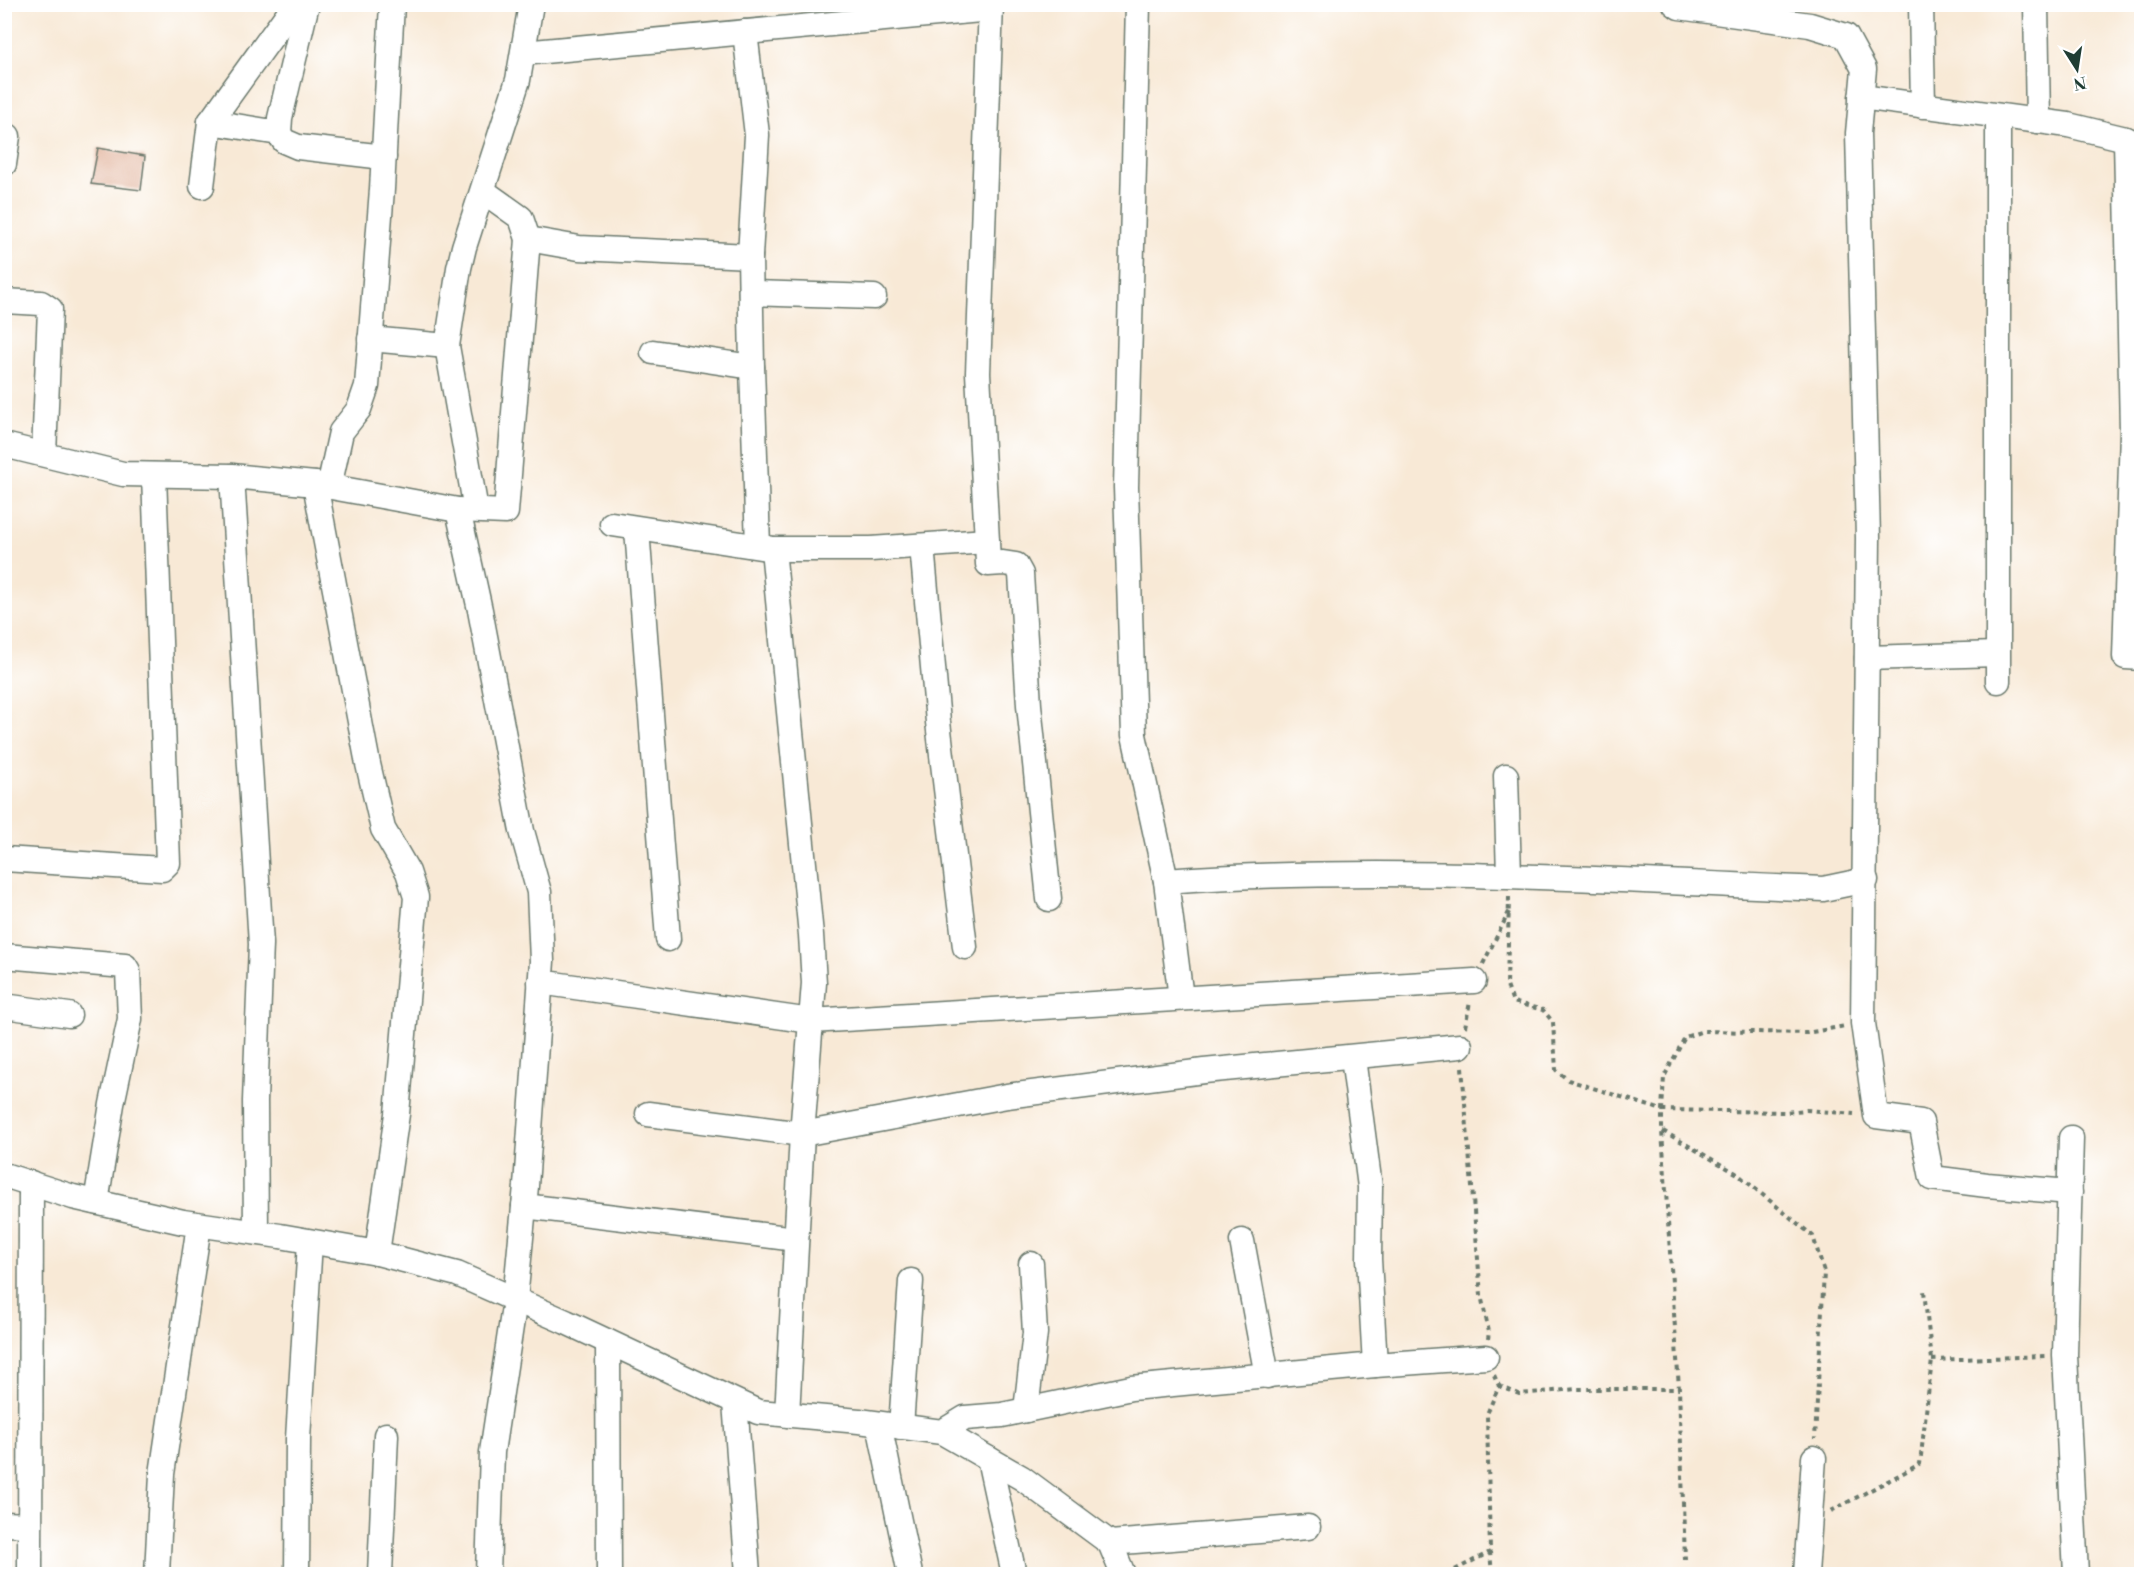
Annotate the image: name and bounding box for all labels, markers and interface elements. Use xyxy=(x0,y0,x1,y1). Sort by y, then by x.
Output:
north arrow xyxy=(2047,39,2107,99)
text: N xyxy=(2071,72,2088,94)

